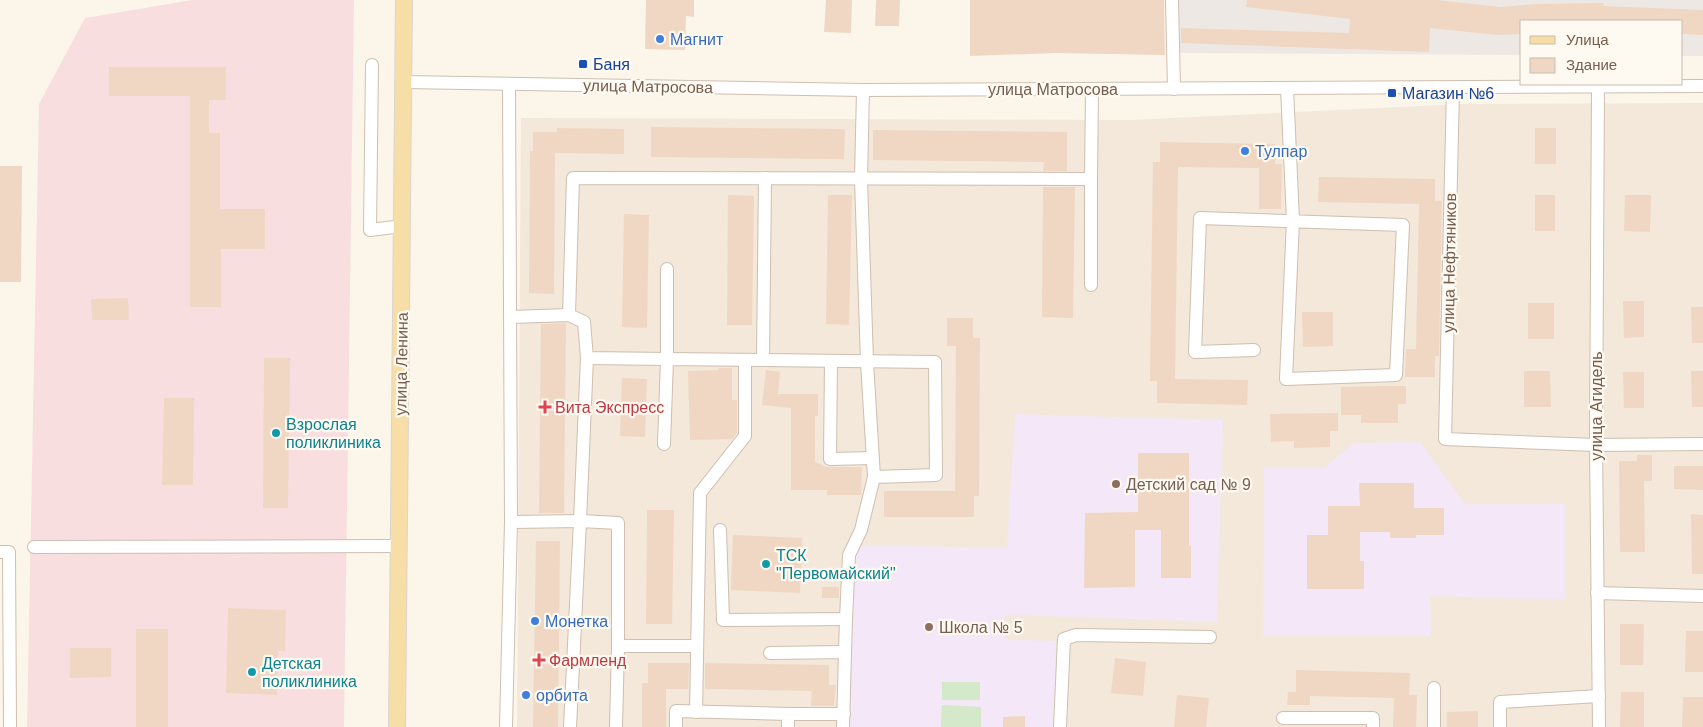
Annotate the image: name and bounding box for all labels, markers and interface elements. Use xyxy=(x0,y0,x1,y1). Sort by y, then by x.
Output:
legend xyxy=(1520,20,1683,85)
place label: Магнит xyxy=(670,31,724,48)
text: Улица xyxy=(1566,31,1609,48)
marker: Магнит xyxy=(654,33,666,45)
place label: Баня xyxy=(593,56,630,73)
text: Здание xyxy=(1566,56,1617,73)
marker: Баня xyxy=(577,58,589,70)
street label: улица Матросова xyxy=(583,77,713,96)
street label: улица Матросова xyxy=(988,81,1118,98)
place label: Магазин №6 xyxy=(1402,85,1494,102)
marker: Магазин №6 xyxy=(1386,87,1398,99)
place label: Тулпар xyxy=(1255,143,1307,160)
marker: Тулпар xyxy=(1239,145,1251,157)
street label: улица Нефтяников xyxy=(1440,193,1459,333)
street label: улица Ленина xyxy=(392,312,411,416)
street label: улица Агидель xyxy=(1588,351,1605,461)
place label: Вита Экспресс xyxy=(555,399,664,416)
marker: Вита Экспресс xyxy=(539,401,551,413)
place label: Взрослая поликлиника xyxy=(286,416,381,451)
marker: Взрослая поликлиника xyxy=(270,427,282,439)
place label: Детский сад № 9 xyxy=(1126,476,1251,493)
marker: Детский сад № 9 xyxy=(1110,478,1122,490)
place label: ТСК "Первомайский" xyxy=(776,547,896,582)
marker: ТСК "Первомайский" xyxy=(760,558,772,570)
place label: Монетка xyxy=(545,613,608,630)
marker: Монетка xyxy=(529,615,541,627)
place label: Школа № 5 xyxy=(939,619,1023,636)
marker: Школа № 5 xyxy=(923,621,935,633)
place label: Фармленд xyxy=(549,652,627,669)
marker: Фармленд xyxy=(533,654,545,666)
place label: Детская поликлиника xyxy=(262,655,357,690)
marker: Детская поликлиника xyxy=(246,666,258,678)
place label: орбита xyxy=(536,687,588,704)
marker: орбита xyxy=(520,689,532,701)

